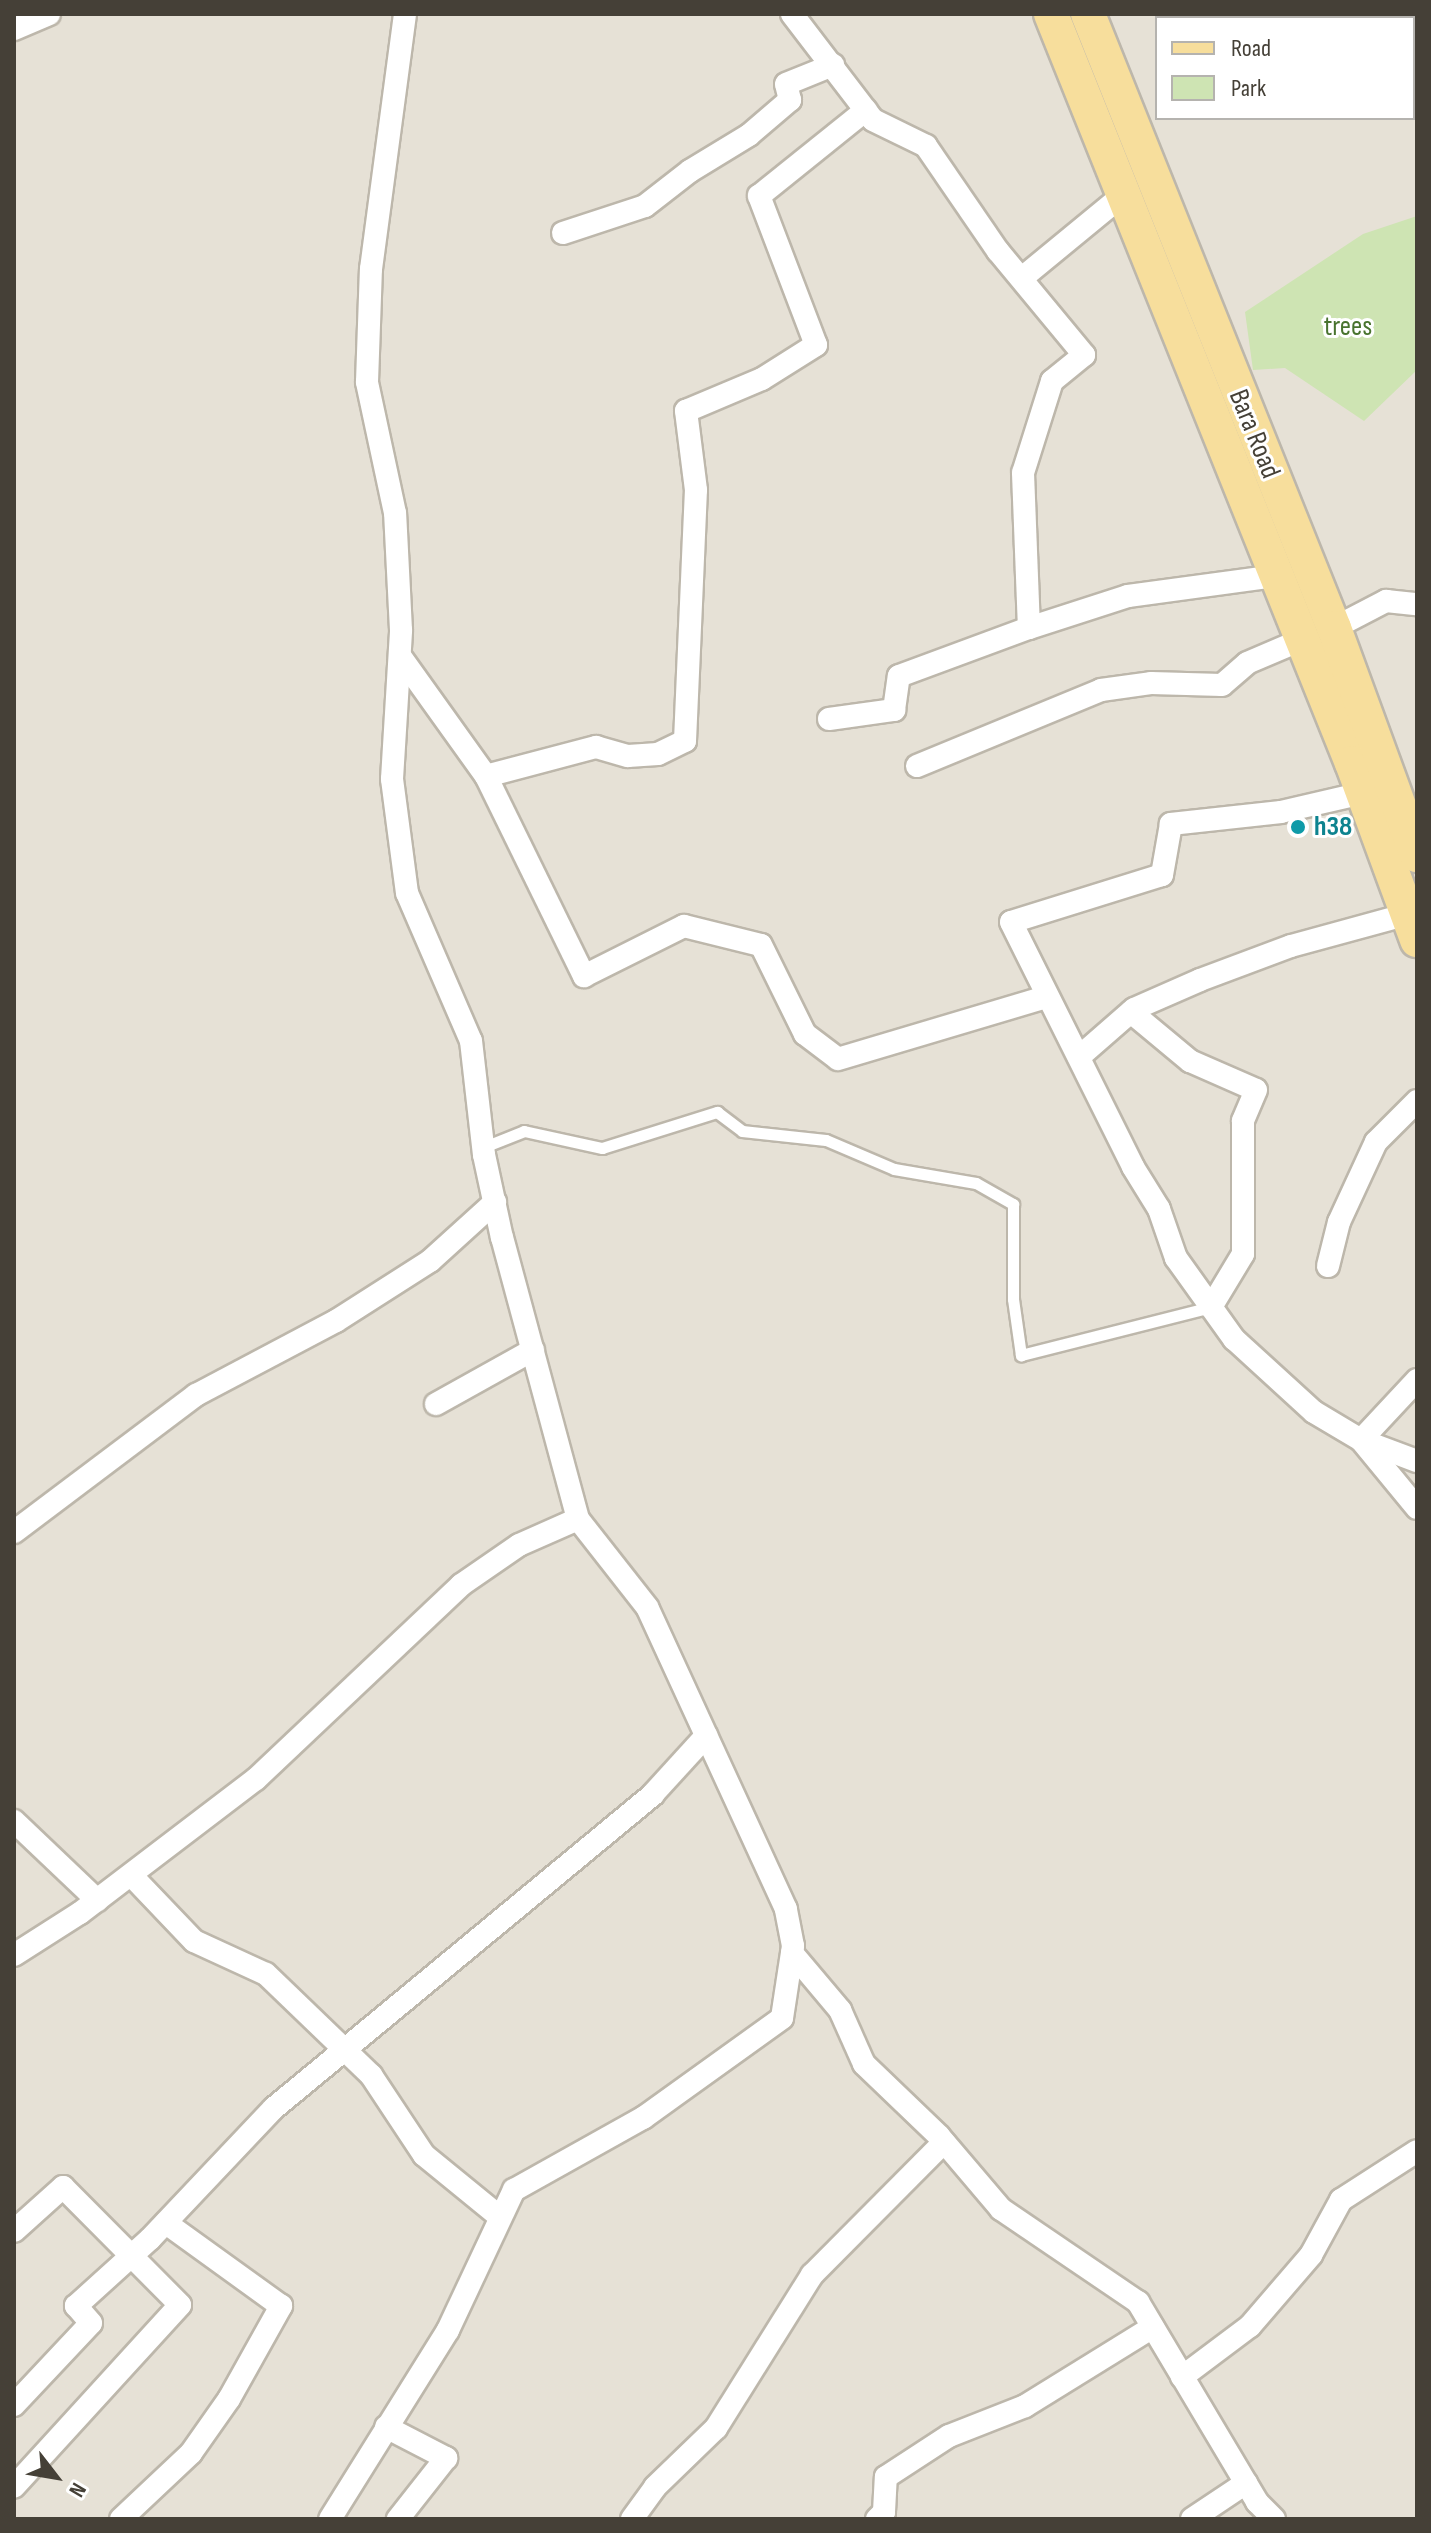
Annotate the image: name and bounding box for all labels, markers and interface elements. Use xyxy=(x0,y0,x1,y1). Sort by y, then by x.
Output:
legend xyxy=(1155,16,1415,120)
text: Road xyxy=(1231,34,1271,63)
text: Park xyxy=(1231,74,1266,103)
park label: trees xyxy=(1324,310,1372,344)
street label: Bara Road xyxy=(1221,385,1287,483)
place label: h38 xyxy=(1314,810,1352,844)
marker: h38 xyxy=(1289,818,1307,836)
north arrow xyxy=(16,2437,96,2517)
text: N xyxy=(62,2478,92,2502)

